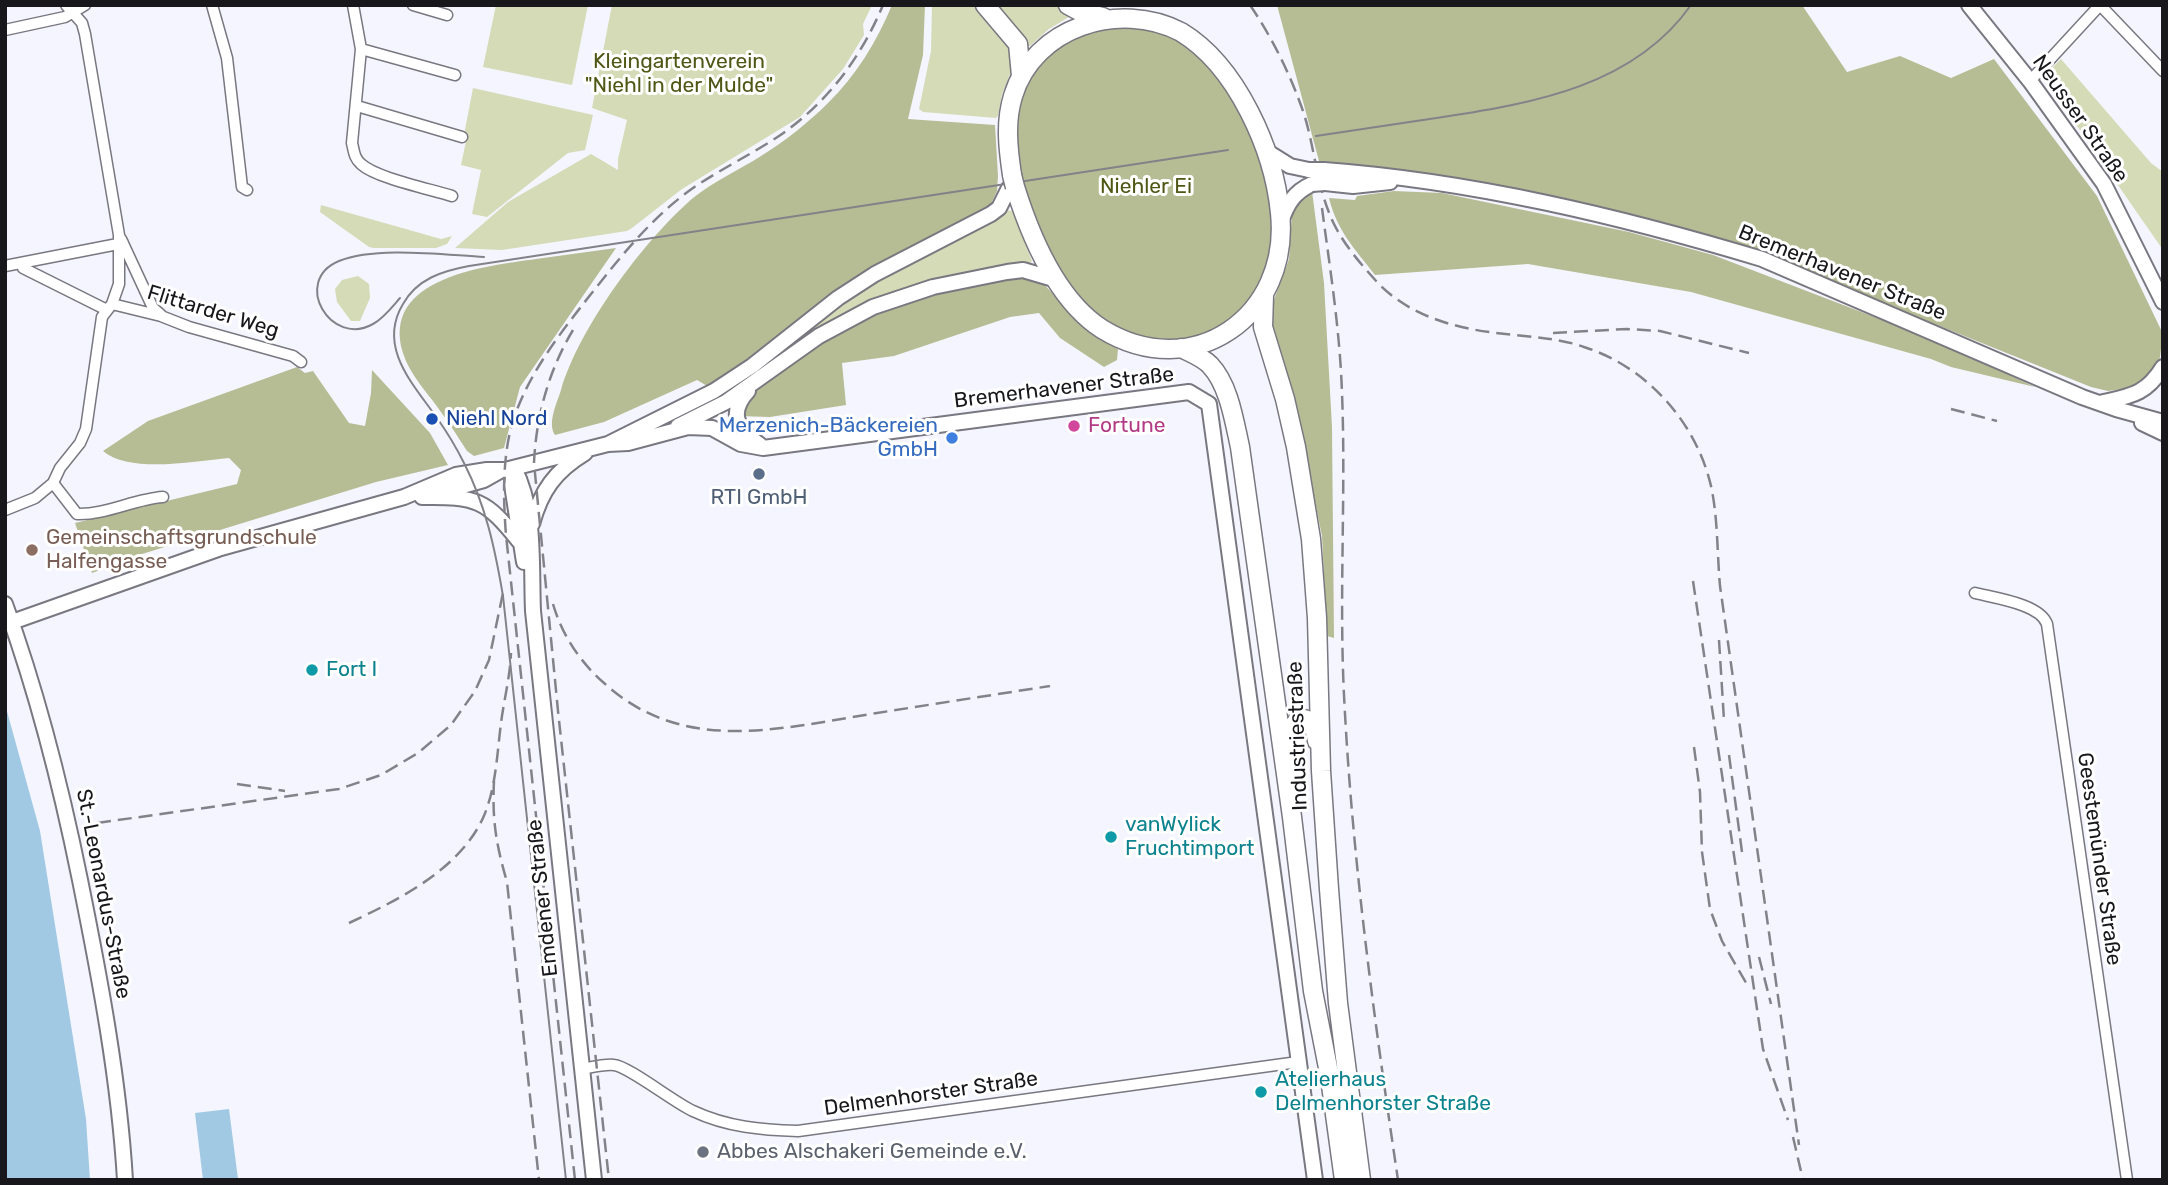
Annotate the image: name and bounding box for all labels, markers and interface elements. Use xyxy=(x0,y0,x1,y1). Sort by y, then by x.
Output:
park label: Kleingartenverein "Niehl in der Mulde" xyxy=(585,49,773,99)
street label: Neusser Straße xyxy=(2027,50,2133,188)
park label: Niehler Ei xyxy=(1100,174,1192,200)
street label: Bremerhavener Straße xyxy=(1735,220,1949,326)
street label: Flittarder Weg xyxy=(144,280,282,344)
street label: Bremerhavener Straße xyxy=(953,362,1175,414)
place label: Niehl Nord xyxy=(446,406,547,432)
marker: Niehl Nord xyxy=(424,411,440,427)
place label: Merzenich-Bäckereien GmbH xyxy=(719,413,938,463)
place label: Fortune xyxy=(1088,413,1165,439)
marker: Fortune xyxy=(1066,418,1082,434)
marker: Merzenich-Bäckereien GmbH xyxy=(944,430,960,446)
marker: RTI GmbH xyxy=(751,466,767,482)
place label: RTI GmbH xyxy=(710,485,808,511)
place label: Gemeinschaftsgrundschule Halfengasse xyxy=(46,525,317,575)
marker: Gemeinschaftsgrundschule Halfengasse xyxy=(24,542,40,558)
place label: Fort I xyxy=(326,657,377,683)
street label: Industriestraße xyxy=(1283,661,1313,811)
marker: Fort I xyxy=(304,662,320,678)
street label: Geestemünder Straße xyxy=(2072,751,2126,967)
street label: St.-Leonardus-Straße xyxy=(70,787,136,1001)
place label: vanWylick Fruchtimport xyxy=(1125,812,1255,862)
street label: Emdener Straße xyxy=(522,818,564,978)
marker: vanWylick Fruchtimport xyxy=(1103,829,1119,845)
street label: Delmenhorster Straße xyxy=(822,1066,1040,1122)
place label: Atelierhaus Delmenhorster Straße xyxy=(1275,1067,1491,1117)
marker: Atelierhaus Delmenhorster Straße xyxy=(1253,1084,1269,1100)
place label: Abbes Alschakeri Gemeinde e.V. xyxy=(717,1139,1027,1165)
marker: Abbes Alschakeri Gemeinde e.V. xyxy=(695,1144,711,1160)

